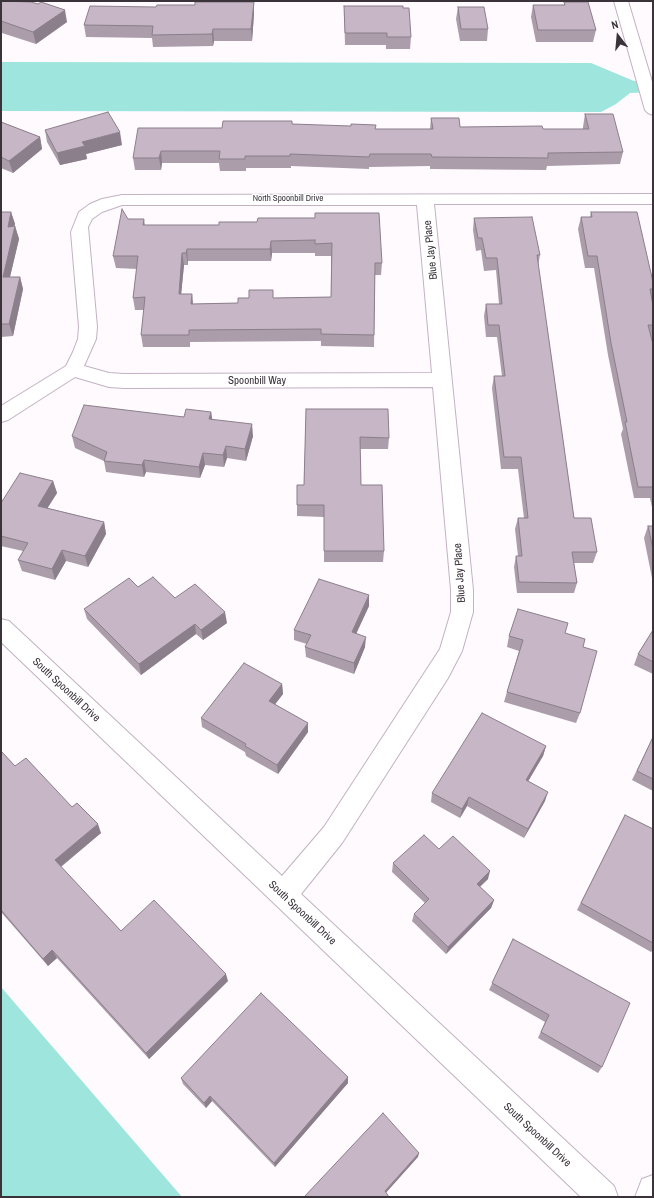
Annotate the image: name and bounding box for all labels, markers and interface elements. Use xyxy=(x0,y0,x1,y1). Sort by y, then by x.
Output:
north arrow xyxy=(598,16,638,56)
text: N xyxy=(610,17,620,32)
street label: North Spoonbill Drive xyxy=(253,194,323,204)
street label: Blue Jay Place xyxy=(421,220,441,280)
street label: Spoonbill Way xyxy=(228,374,286,388)
street label: Blue Jay Place xyxy=(451,543,469,603)
street label: South Spoonbill Drive xyxy=(29,655,103,725)
street label: South Spoonbill Drive xyxy=(265,878,339,948)
street label: South Spoonbill Drive xyxy=(500,1100,574,1170)

